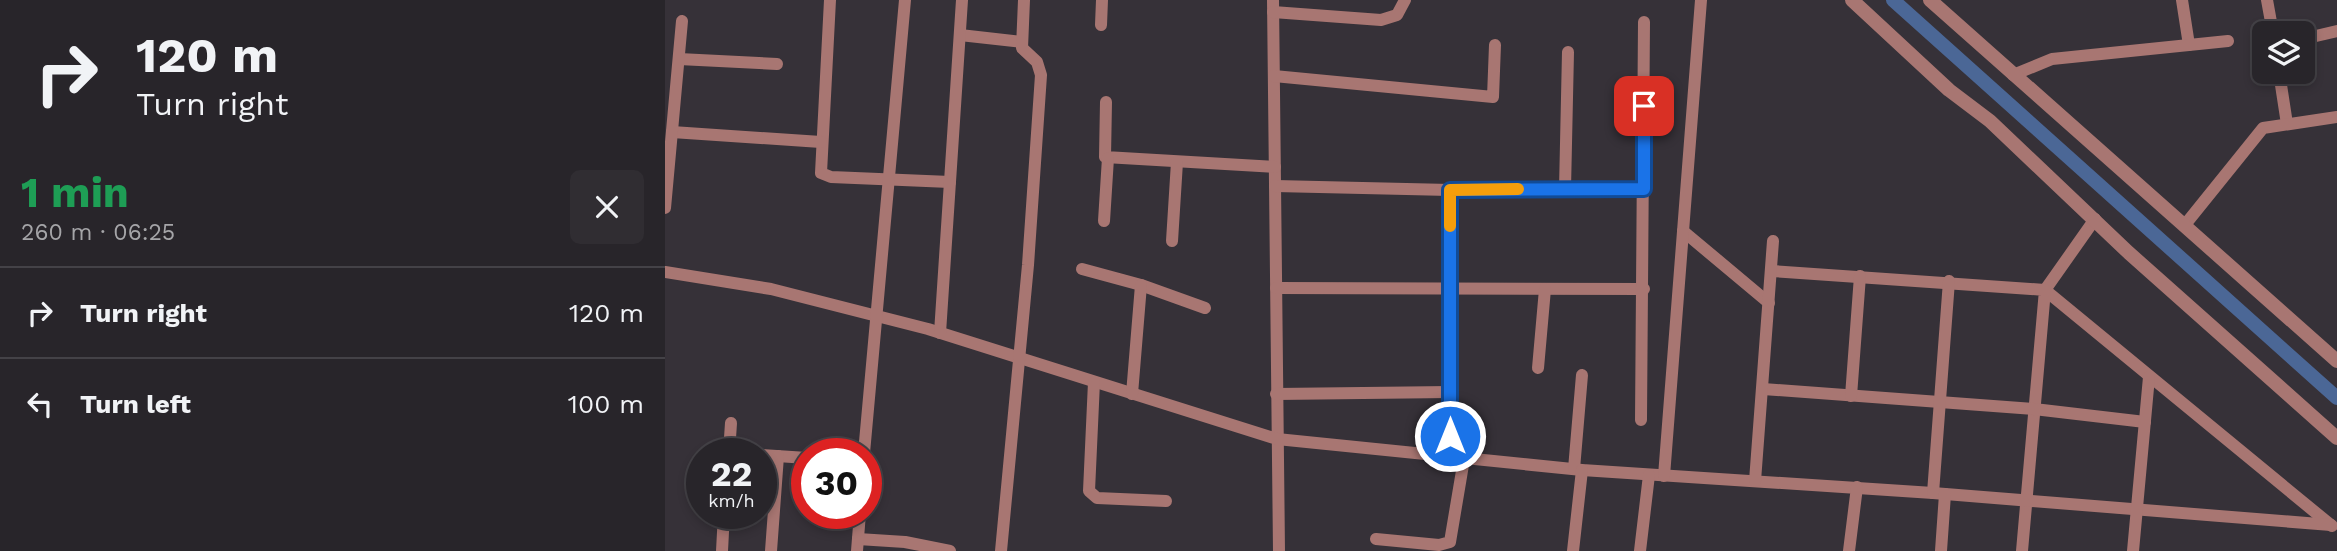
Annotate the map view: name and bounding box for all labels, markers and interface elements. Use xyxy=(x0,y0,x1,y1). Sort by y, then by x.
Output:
map controls xyxy=(2252,21,2315,84)
button: layers xyxy=(2252,21,2315,84)
text: 120 m xyxy=(136,26,278,84)
icon: right xyxy=(21,28,112,119)
pin xyxy=(1614,76,1674,136)
text: Turn right xyxy=(136,85,288,123)
icon: arrive xyxy=(1625,87,1663,125)
text: 1 min xyxy=(21,168,129,217)
button: close xyxy=(570,170,644,244)
text: 260 m · 06:25 xyxy=(21,219,175,246)
icon: right xyxy=(21,294,59,332)
text: Turn right xyxy=(80,298,207,328)
text: 120 m xyxy=(569,298,644,328)
icon: left xyxy=(21,385,59,423)
text: Turn left xyxy=(80,389,191,419)
text: 100 m xyxy=(568,389,644,419)
position arrow xyxy=(1413,399,1487,473)
speed limit sign: 30 xyxy=(791,438,882,529)
text: 22 xyxy=(711,453,752,495)
text: km/h xyxy=(708,490,755,511)

